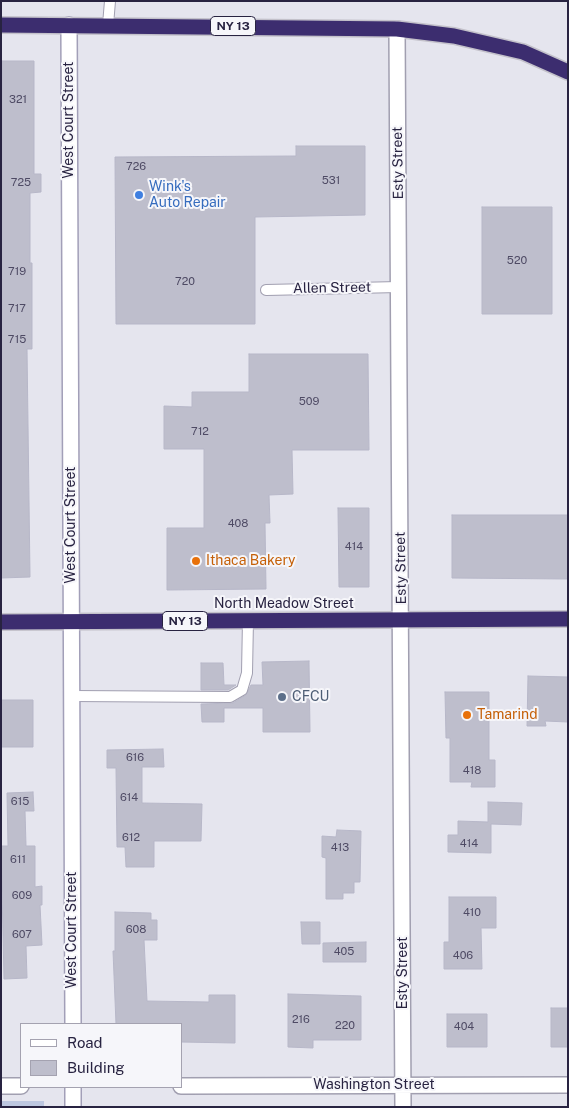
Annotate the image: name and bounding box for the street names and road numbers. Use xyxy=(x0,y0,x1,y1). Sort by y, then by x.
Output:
road number: NY 13 xyxy=(210,16,256,36)
street label: West Court Street xyxy=(61,61,77,179)
street label: Esty Street xyxy=(389,127,407,199)
street label: Allen Street xyxy=(293,279,371,297)
street label: West Court Street xyxy=(63,466,79,584)
street label: Esty Street xyxy=(392,532,410,604)
street label: North Meadow Street xyxy=(214,596,354,612)
road number: NY 13 xyxy=(162,612,208,630)
street label: West Court Street xyxy=(64,871,80,989)
street label: Esty Street xyxy=(395,937,411,1009)
street label: Washington Street xyxy=(313,1077,435,1093)

